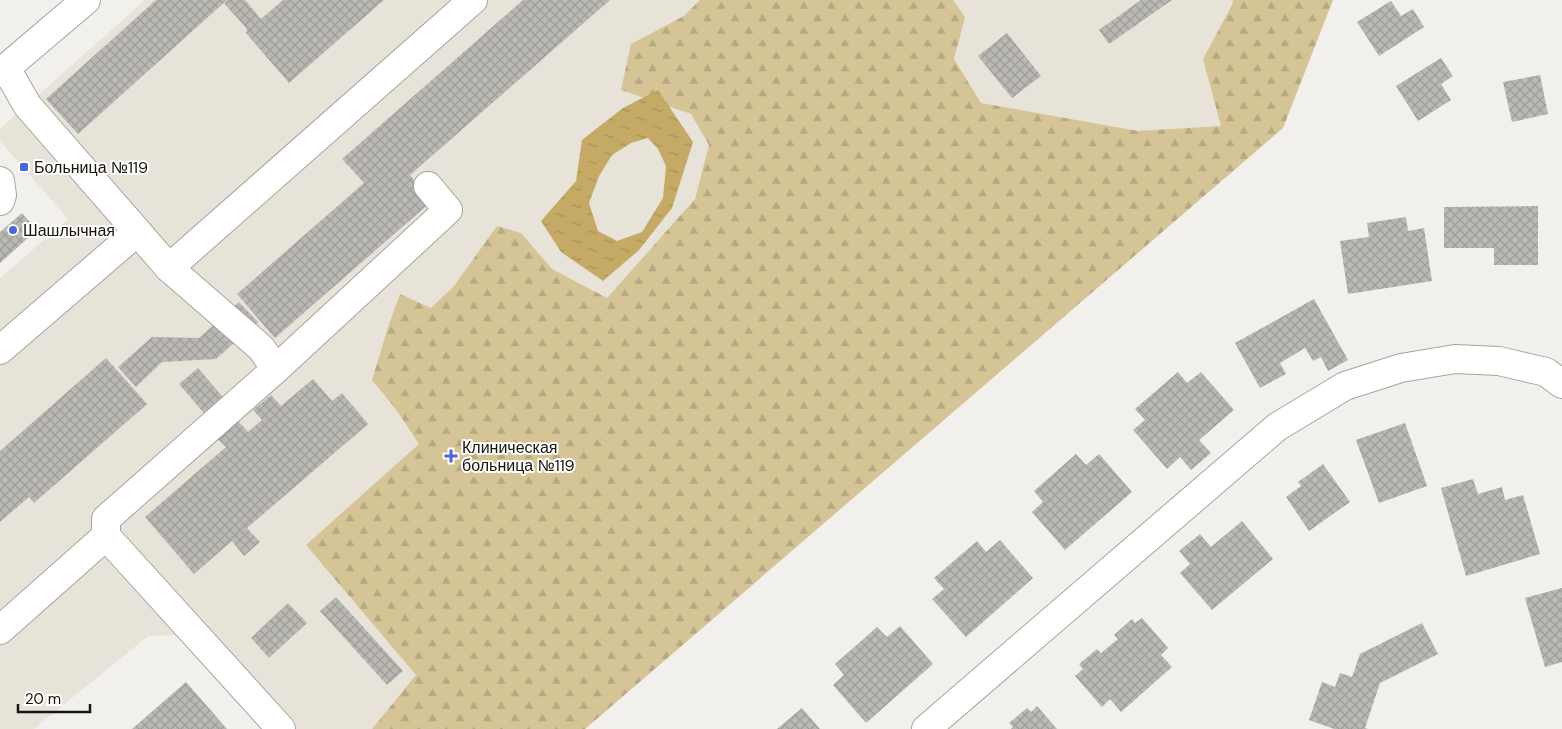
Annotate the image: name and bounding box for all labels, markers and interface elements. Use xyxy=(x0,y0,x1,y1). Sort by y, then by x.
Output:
place label: Больница №119 xyxy=(34,157,148,178)
marker: Больница №119 xyxy=(18,161,30,173)
place label: Шашлычная xyxy=(23,220,115,241)
marker: Шашлычная xyxy=(7,224,19,236)
place label: Клиническая больница №119 xyxy=(462,437,575,476)
marker: Клиническая больница №119 xyxy=(444,449,458,463)
scale bar xyxy=(18,682,90,714)
text: 20 m xyxy=(25,689,61,709)

